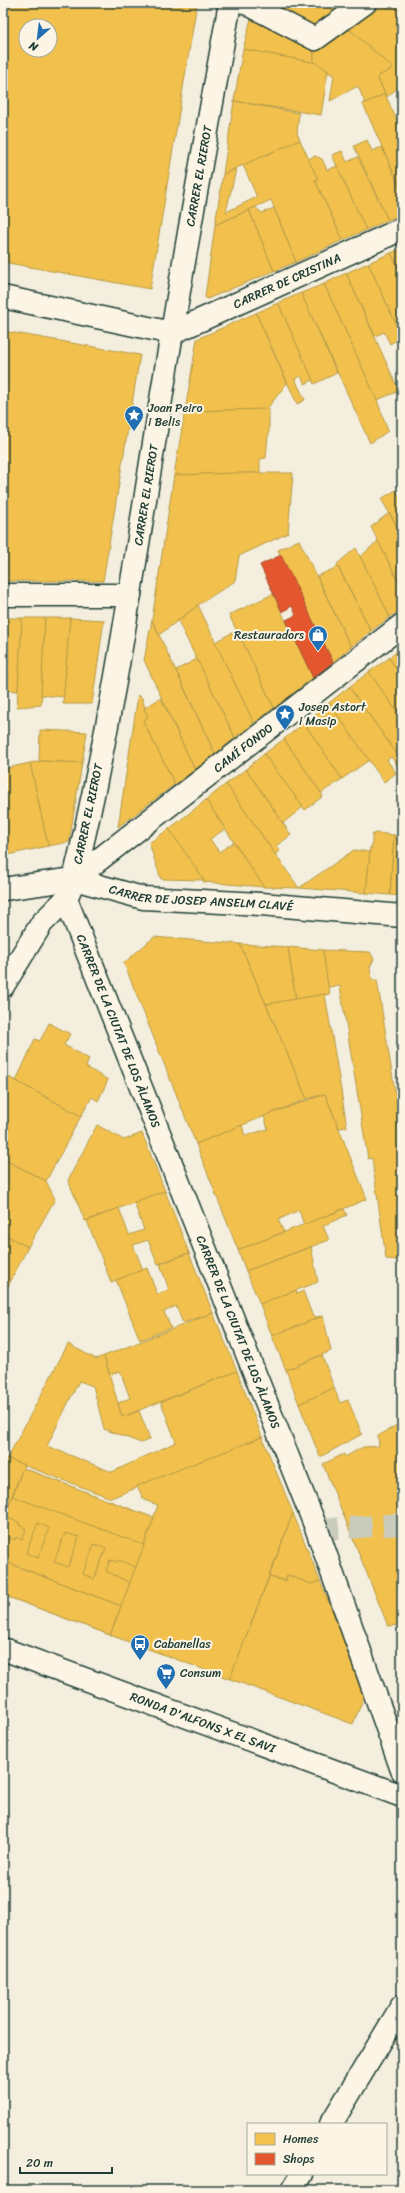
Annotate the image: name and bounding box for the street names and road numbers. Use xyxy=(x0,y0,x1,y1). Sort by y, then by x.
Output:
street label: CARRER EL RIEROT xyxy=(179,123,219,228)
street label: CARRER DE CRISTINA xyxy=(229,247,345,315)
street label: CARRER EL RIEROT xyxy=(127,442,165,547)
street label: CAMÍ FONDO xyxy=(208,717,278,778)
street label: CARRER EL RIEROT xyxy=(67,761,110,866)
street label: CARRER DE JOSEP ANSELM CLAVÉ xyxy=(106,878,295,918)
street label: CARRER DE LA CIUTAT DE LOS ÀLAMOS xyxy=(70,931,167,1132)
street label: CARRER DE LA CIUTAT DE LOS ÀLAMOS xyxy=(190,1232,287,1433)
street label: RONDA D'ALFONS X EL SAVI xyxy=(127,1686,280,1760)

